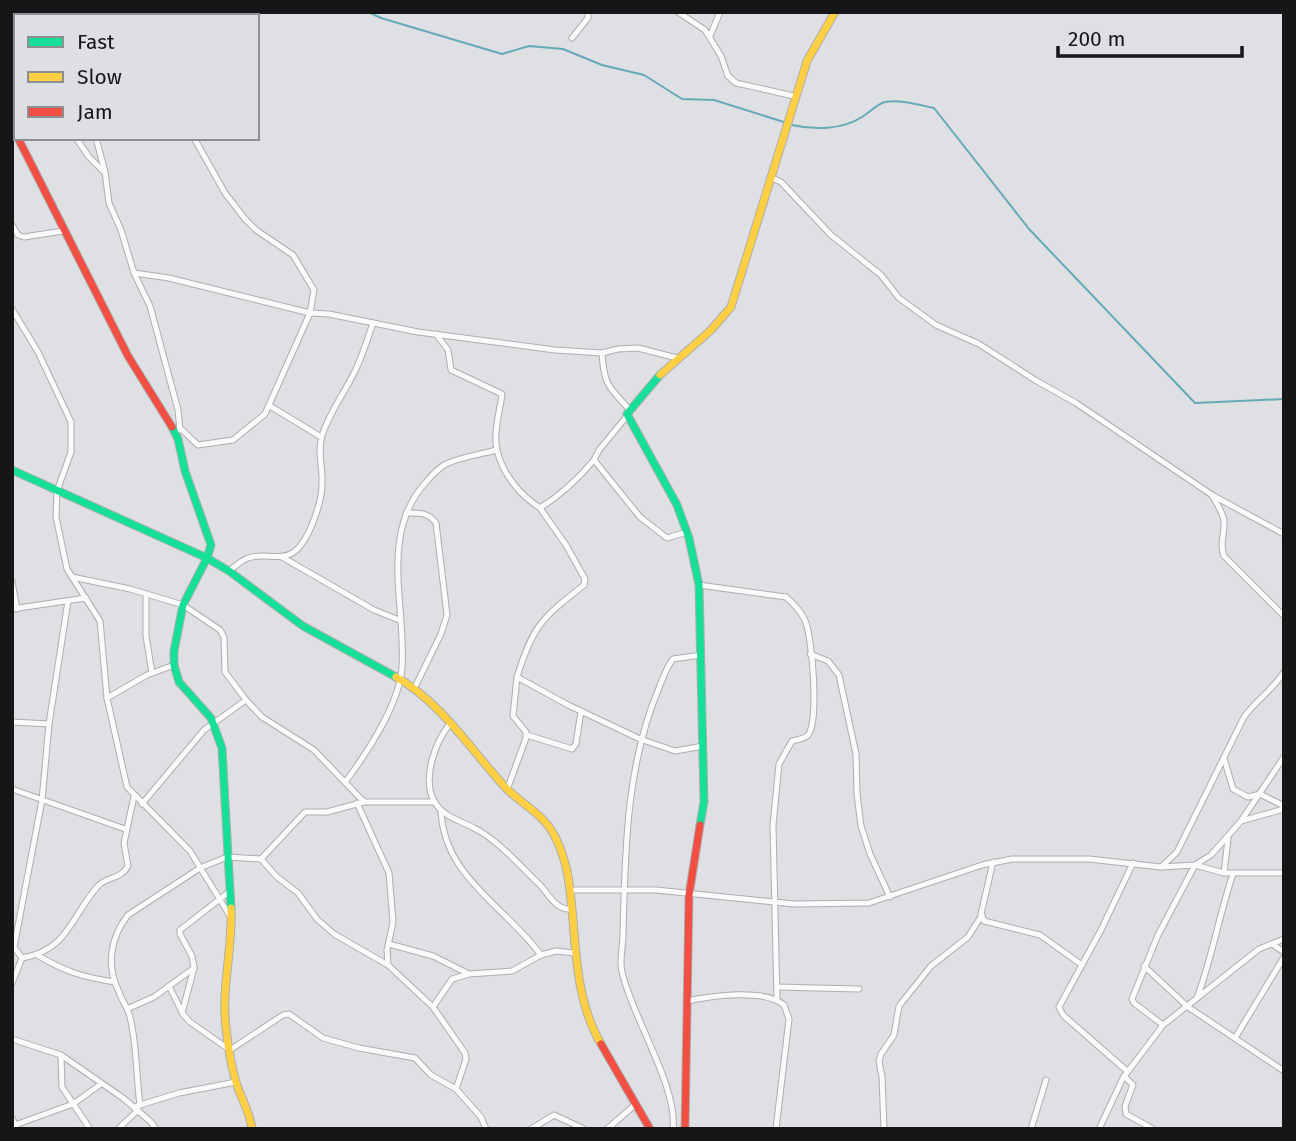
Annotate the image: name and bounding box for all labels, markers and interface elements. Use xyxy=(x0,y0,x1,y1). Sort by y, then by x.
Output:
legend xyxy=(14,14,259,140)
scale bar xyxy=(1058,14,1242,58)
text: 200 m xyxy=(1068,26,1125,52)
text: Fast xyxy=(77,29,115,55)
text: Slow xyxy=(77,64,122,90)
text: Jam xyxy=(77,99,113,125)

